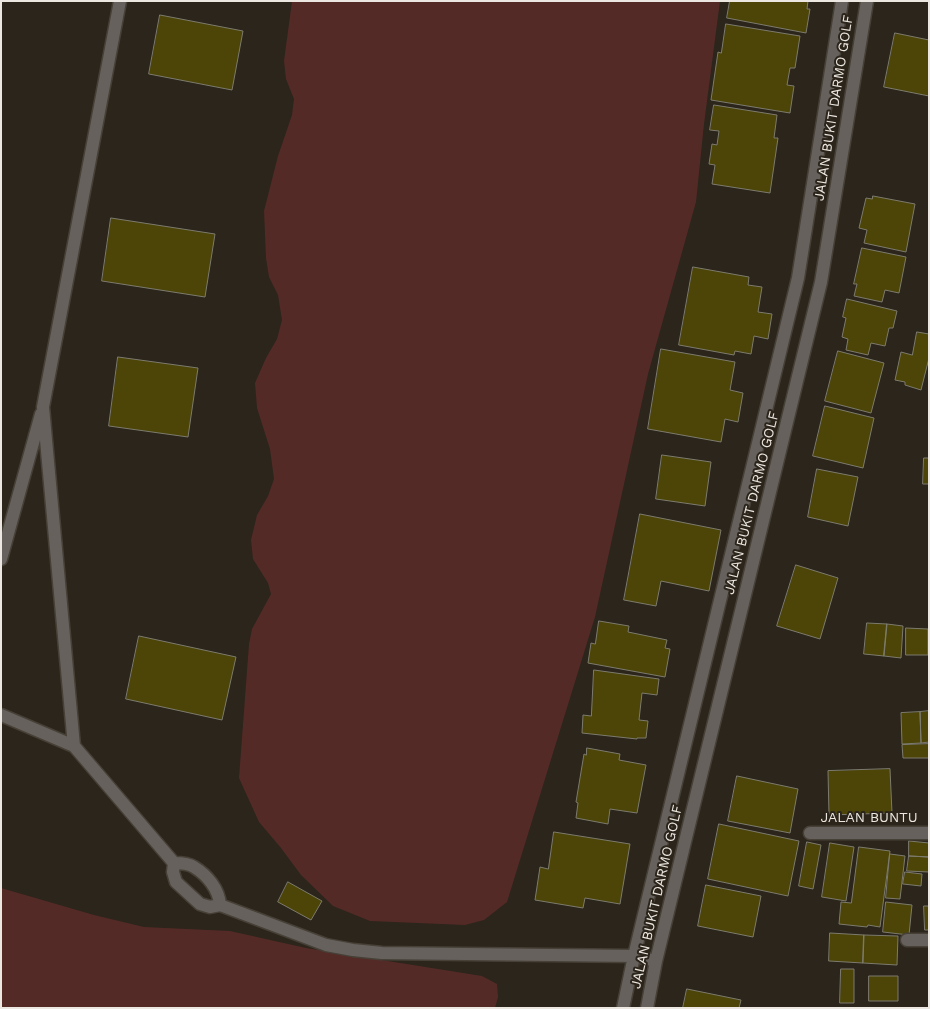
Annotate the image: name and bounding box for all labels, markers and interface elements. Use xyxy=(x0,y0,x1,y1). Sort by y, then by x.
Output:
street label: JALAN BUKIT DARMO GOLF xyxy=(811,14,857,202)
street label: JALAN BUKIT DARMO GOLF xyxy=(721,410,783,596)
street label: JALAN BUKIT DARMO GOLF xyxy=(628,803,686,991)
street label: JALAN BUNTU xyxy=(820,810,918,826)

